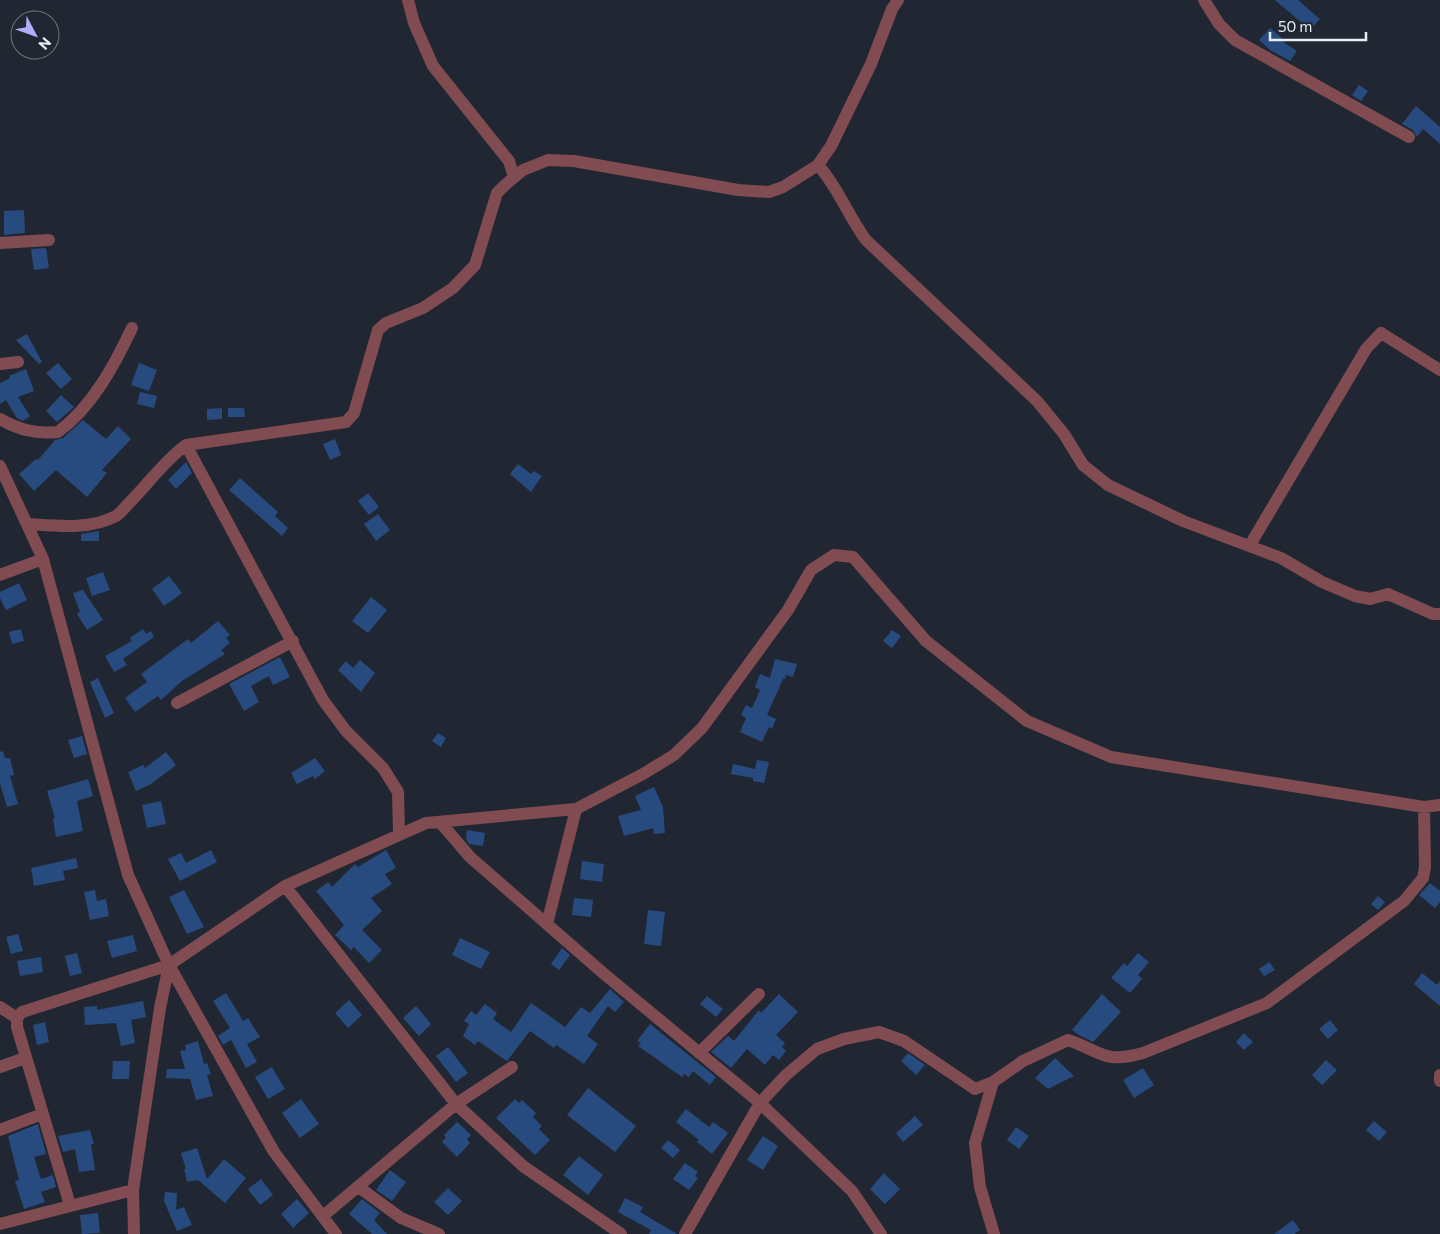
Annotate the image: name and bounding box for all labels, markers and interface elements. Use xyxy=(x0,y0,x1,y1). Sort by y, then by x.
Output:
north arrow xyxy=(10,10,60,60)
scale bar xyxy=(1270,10,1366,42)
text: 50 m xyxy=(1278,17,1312,35)
text: N xyxy=(35,34,55,53)

